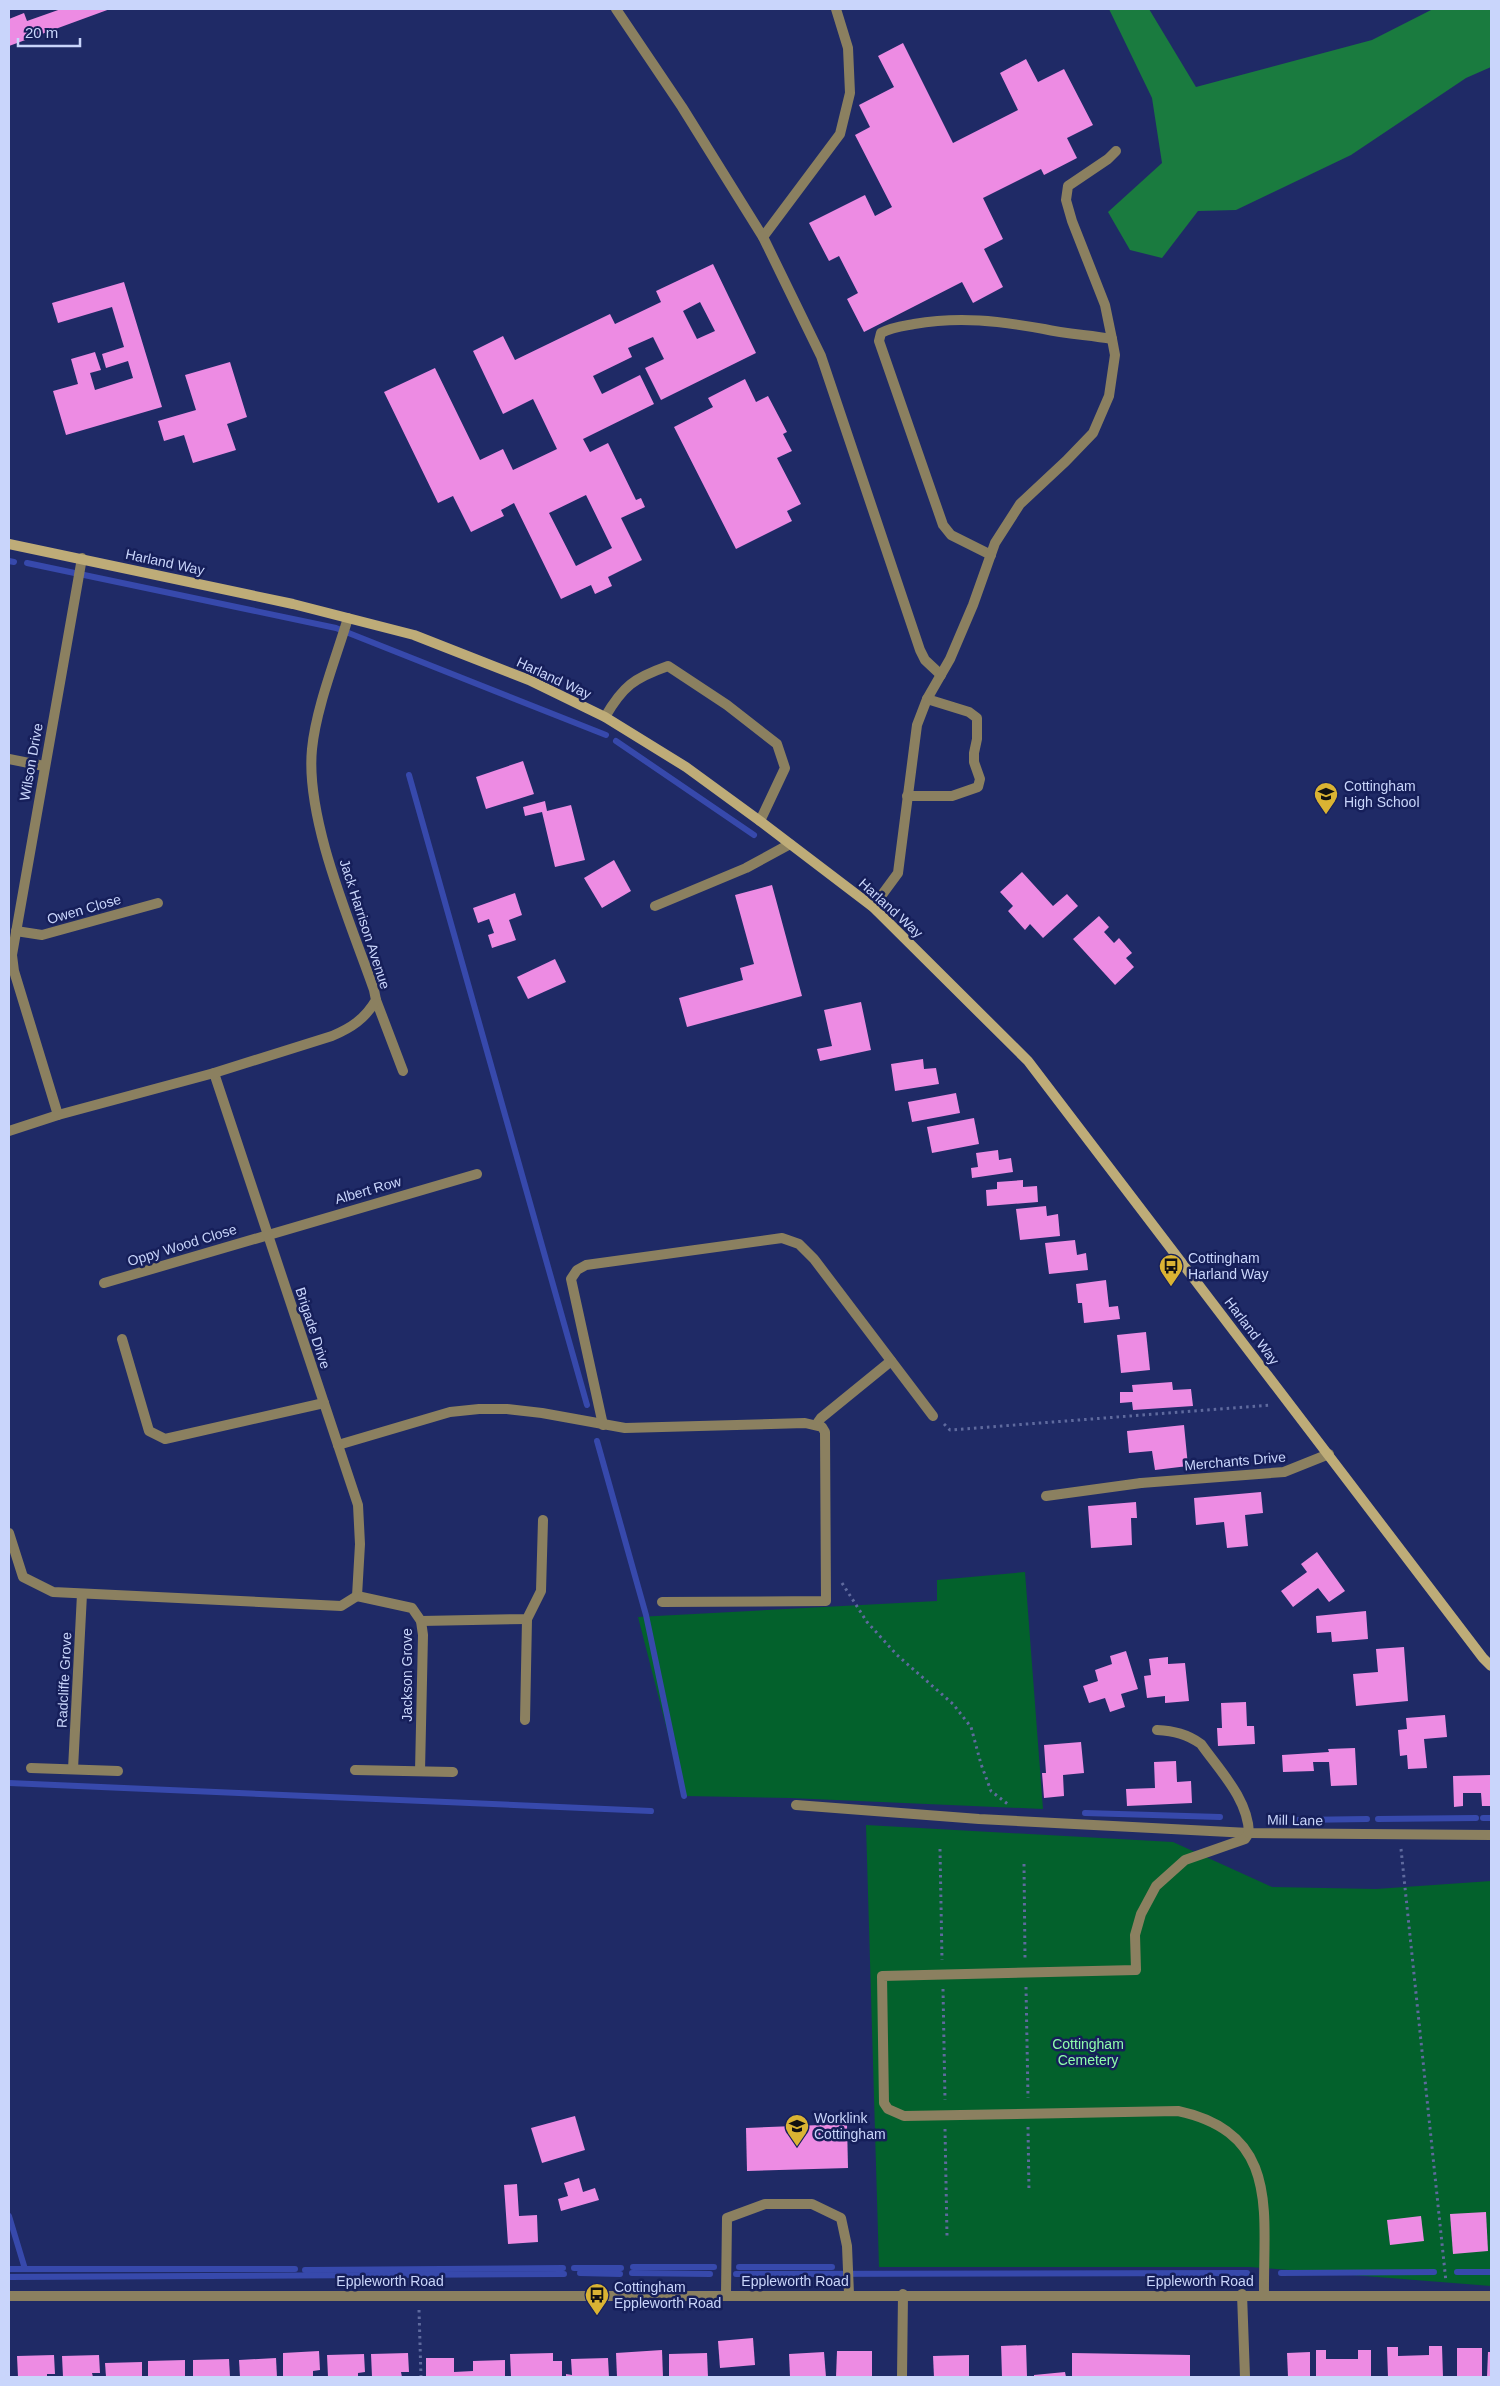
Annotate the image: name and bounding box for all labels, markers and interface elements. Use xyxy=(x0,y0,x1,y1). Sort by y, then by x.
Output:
scale bar xyxy=(18,15,80,47)
text: 20 m xyxy=(25,24,58,41)
street label: Harland Way xyxy=(124,546,206,578)
street label: Harland Way xyxy=(514,654,594,702)
street label: Wilson Drive xyxy=(16,722,46,802)
place label: Cottingham High School xyxy=(1344,778,1420,810)
school or university icon: Cottingham High School xyxy=(1313,781,1339,815)
street label: Jack Harrison Avenue xyxy=(336,857,394,991)
street label: Harland Way xyxy=(856,875,926,941)
street label: Owen Close xyxy=(45,891,123,927)
street label: Albert Row xyxy=(333,1173,404,1207)
street label: Oppy Wood Close xyxy=(125,1221,239,1269)
place label: Cottingham Harland Way xyxy=(1188,1250,1268,1282)
bus stop icon: Cottingham Harland Way xyxy=(1158,1253,1184,1287)
street label: Brigade Drive xyxy=(292,1285,334,1371)
street label: Harland Way xyxy=(1221,1294,1283,1368)
street label: Merchants Drive xyxy=(1184,1449,1287,1473)
street label: Jackson Grove xyxy=(399,1628,415,1722)
street label: Radcliffe Grove xyxy=(53,1631,75,1728)
street label: Mill Lane xyxy=(1267,1812,1323,1828)
park label: Cottingham Cemetery xyxy=(1052,2036,1124,2068)
place label: Worklink Cottingham xyxy=(814,2110,886,2142)
school or university icon: Worklink Cottingham xyxy=(784,2113,810,2147)
street label: Eppleworth Road xyxy=(336,2273,444,2289)
street label: Eppleworth Road xyxy=(741,2273,849,2289)
street label: Eppleworth Road xyxy=(1146,2273,1254,2289)
place label: Cottingham Eppleworth Road xyxy=(614,2279,721,2311)
bus stop icon: Cottingham Eppleworth Road xyxy=(584,2282,610,2316)

